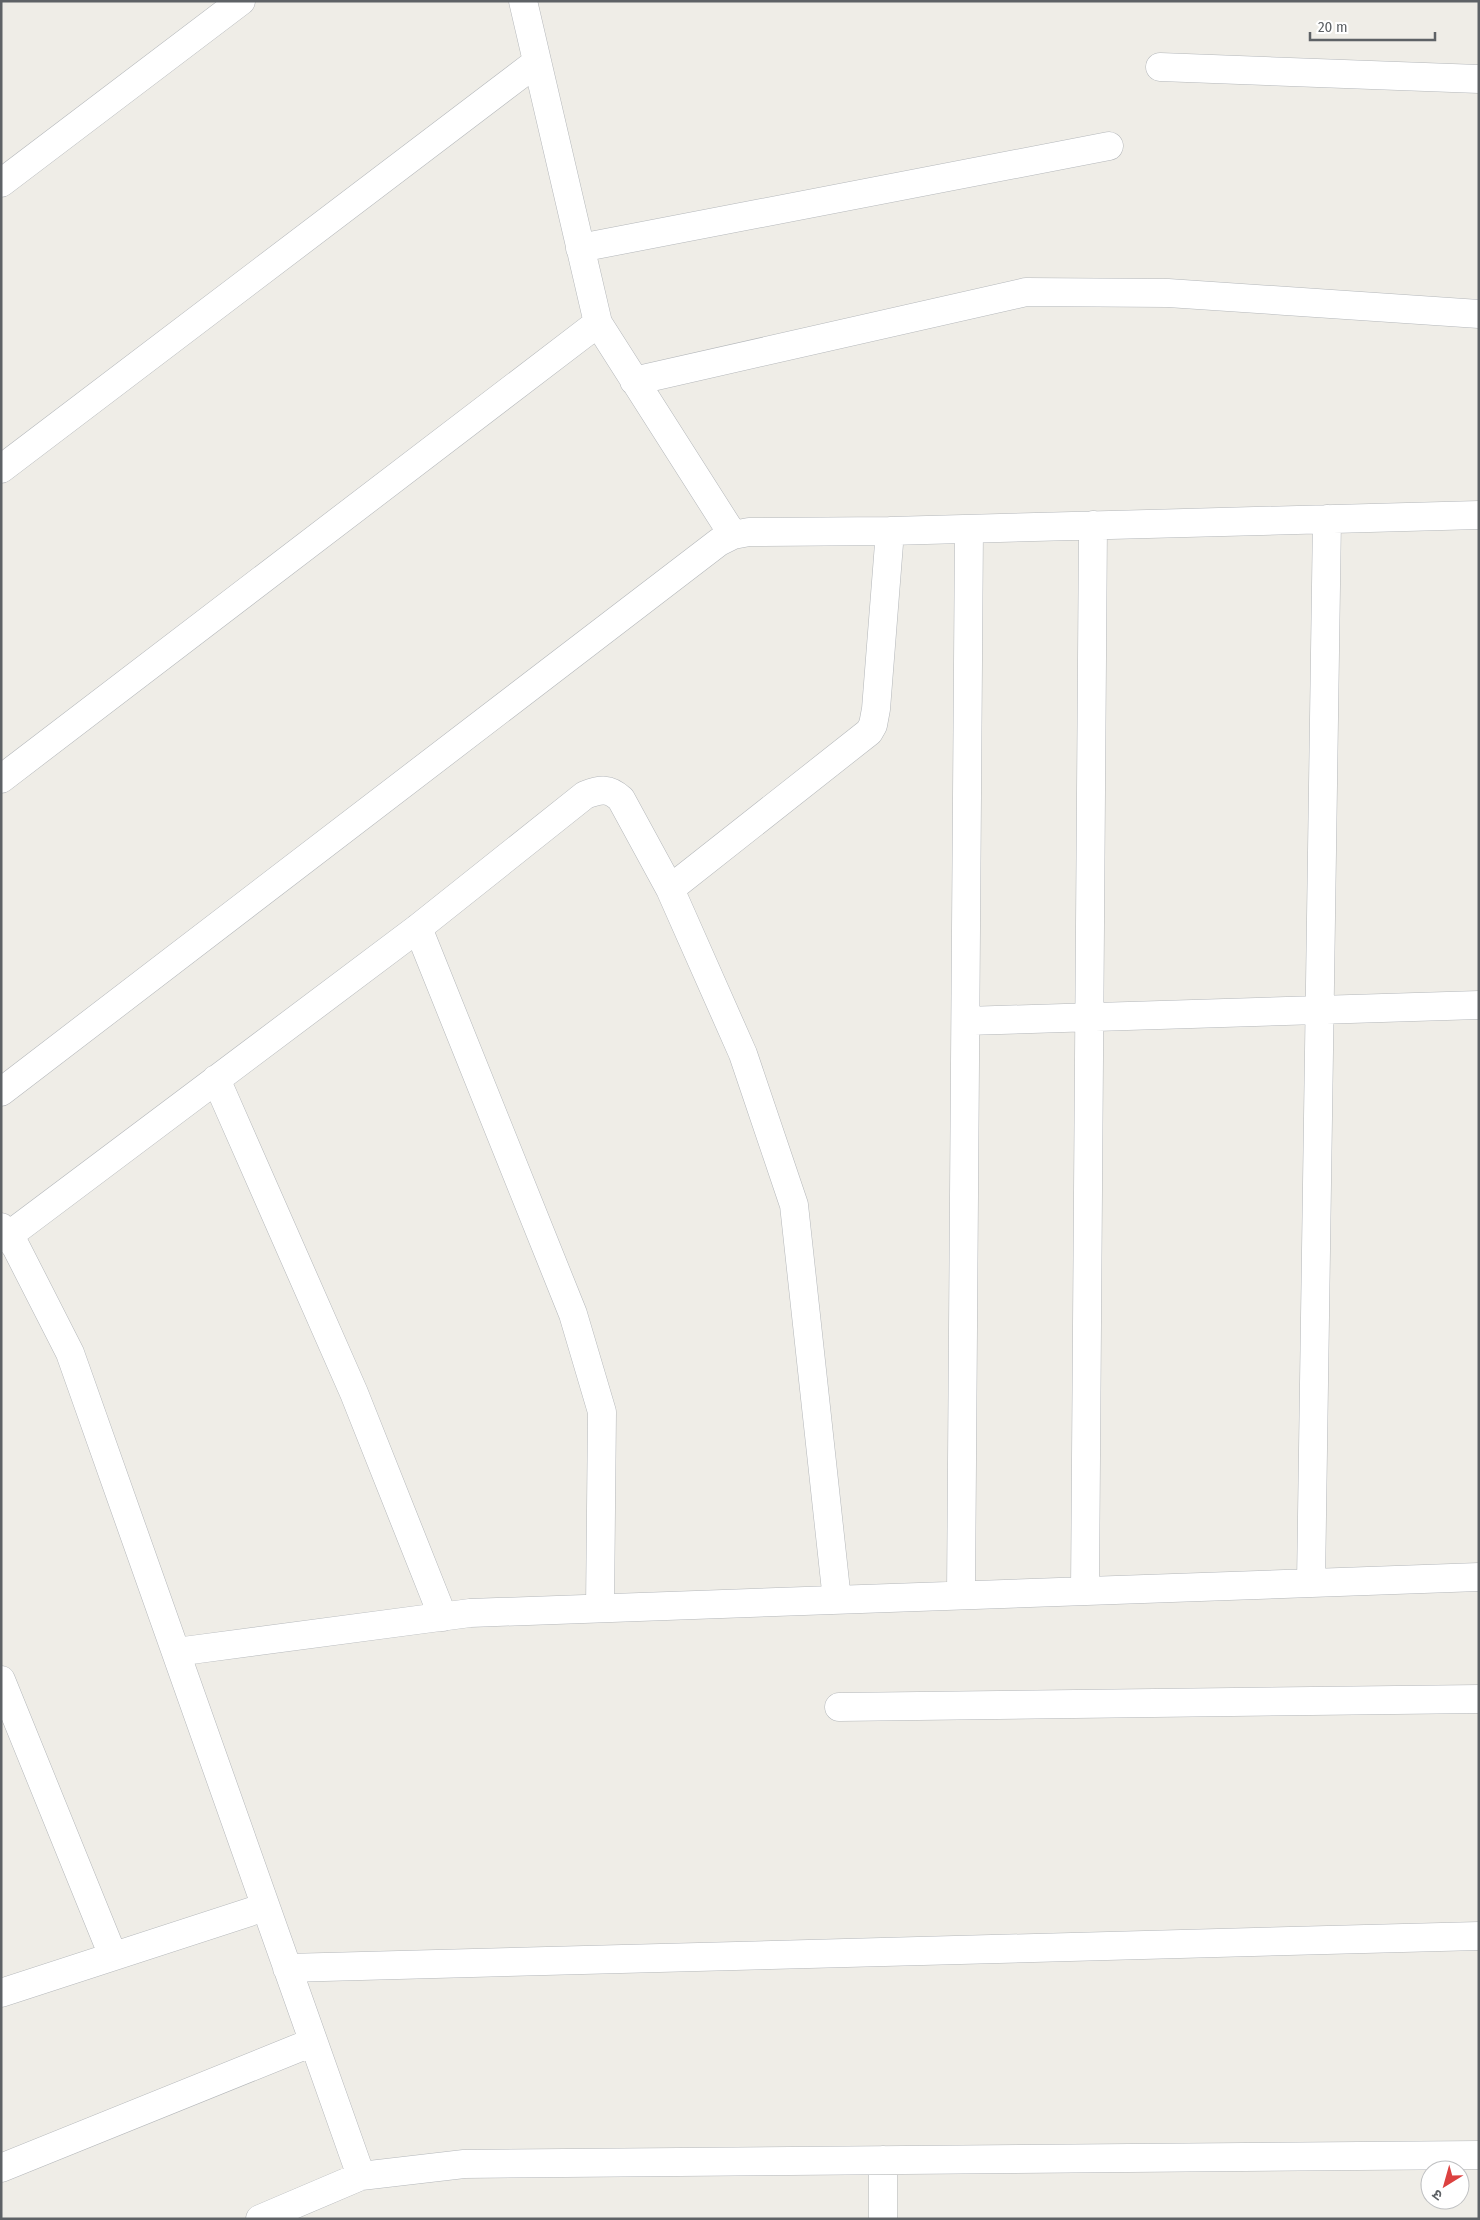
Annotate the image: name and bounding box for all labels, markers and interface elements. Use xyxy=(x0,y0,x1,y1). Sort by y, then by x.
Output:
scale bar xyxy=(1310,10,1435,42)
text: 20 m xyxy=(1318,18,1348,36)
north arrow xyxy=(1420,2160,1470,2210)
text: उ xyxy=(1428,2185,1446,2204)

